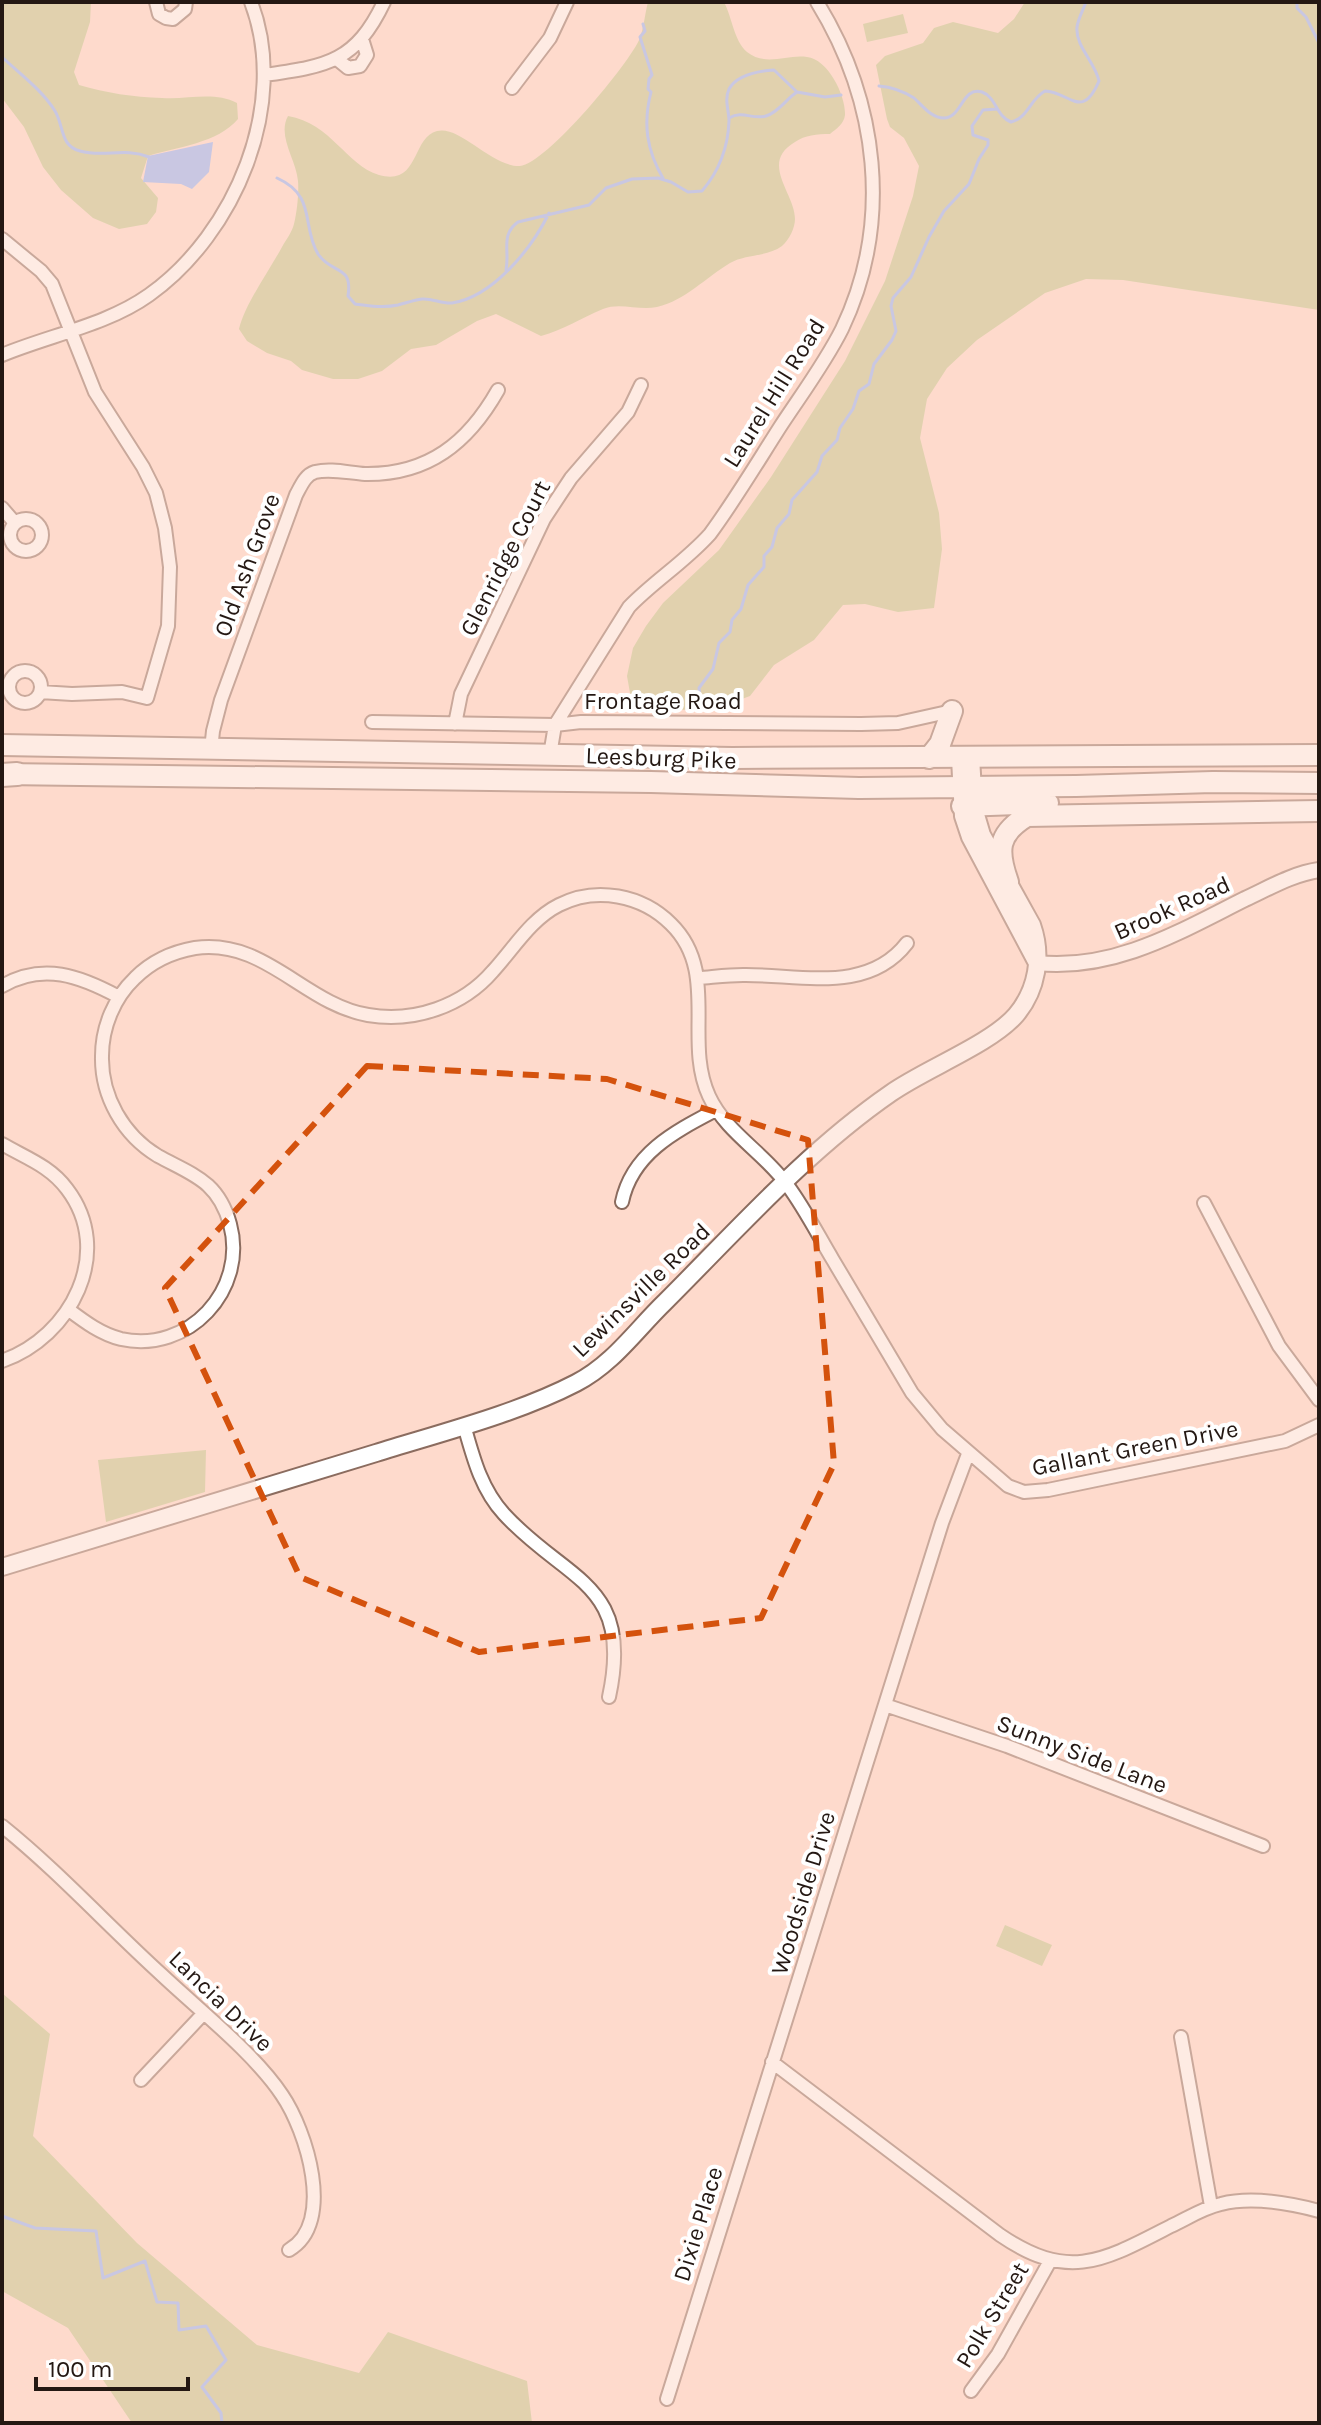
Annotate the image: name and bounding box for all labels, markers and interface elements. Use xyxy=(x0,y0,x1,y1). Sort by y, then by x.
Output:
street label: Laurel Hill Road xyxy=(717,314,831,472)
street label: Glenridge Court xyxy=(454,476,556,640)
street label: Old Ash Grove xyxy=(208,490,286,640)
street label: Frontage Road xyxy=(584,687,742,715)
street label: Leesburg Pike xyxy=(585,741,737,775)
street label: Brook Road xyxy=(1110,870,1234,946)
street label: Lewinsville Road xyxy=(566,1217,716,1363)
street label: Gallant Green Drive xyxy=(1029,1414,1241,1482)
street label: Sunny Side Lane xyxy=(993,1709,1171,1799)
street label: Woodside Drive xyxy=(765,1808,841,1978)
street label: Lancia Drive xyxy=(163,1945,279,2057)
street label: Dixie Place xyxy=(667,2163,729,2285)
street label: Polk Street xyxy=(950,2257,1034,2373)
scale bar xyxy=(36,2341,188,2391)
text: 100 m xyxy=(48,2355,113,2383)

